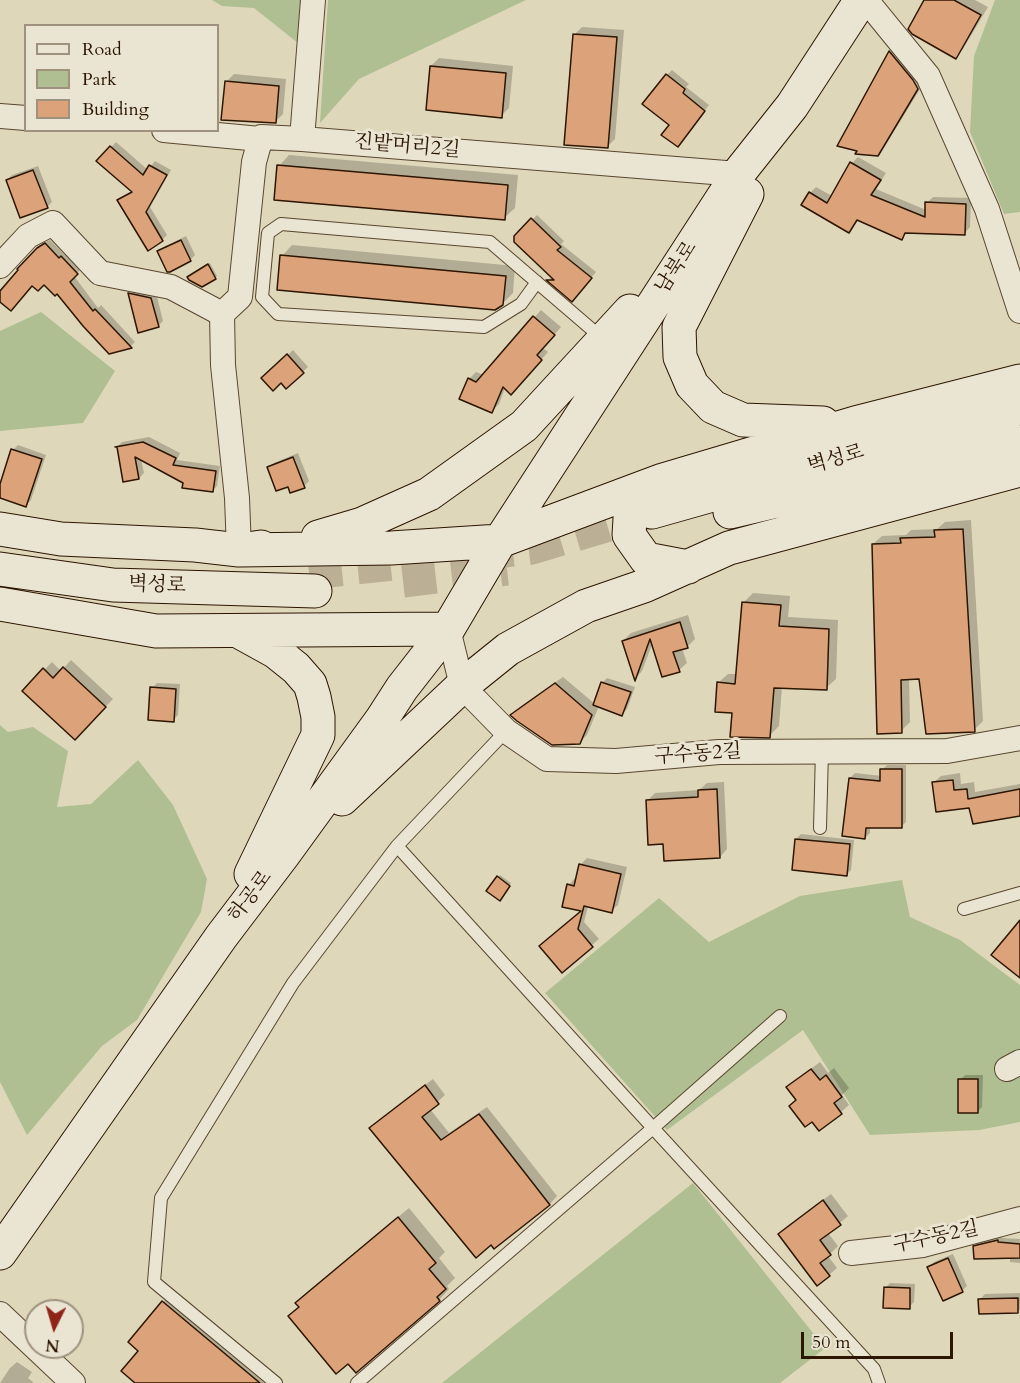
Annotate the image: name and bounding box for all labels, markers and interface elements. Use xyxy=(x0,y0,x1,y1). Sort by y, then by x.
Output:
legend xyxy=(24,24,219,132)
text: Road xyxy=(82,37,122,62)
text: Park xyxy=(82,67,117,92)
text: Building xyxy=(82,97,149,122)
street label: 진밭머리2길 xyxy=(353,130,461,164)
street label: 남북로 xyxy=(651,237,703,299)
street label: 벽성로 xyxy=(805,440,867,480)
street label: 벽성로 xyxy=(128,573,186,599)
street label: 구수동2길 xyxy=(654,740,742,770)
street label: 하공로 xyxy=(224,867,278,927)
street label: 구수동2길 xyxy=(891,1217,981,1259)
north arrow xyxy=(24,1299,84,1359)
scale bar xyxy=(804,1320,956,1358)
text: 50 m xyxy=(812,1330,851,1355)
text: N xyxy=(45,1333,60,1357)

